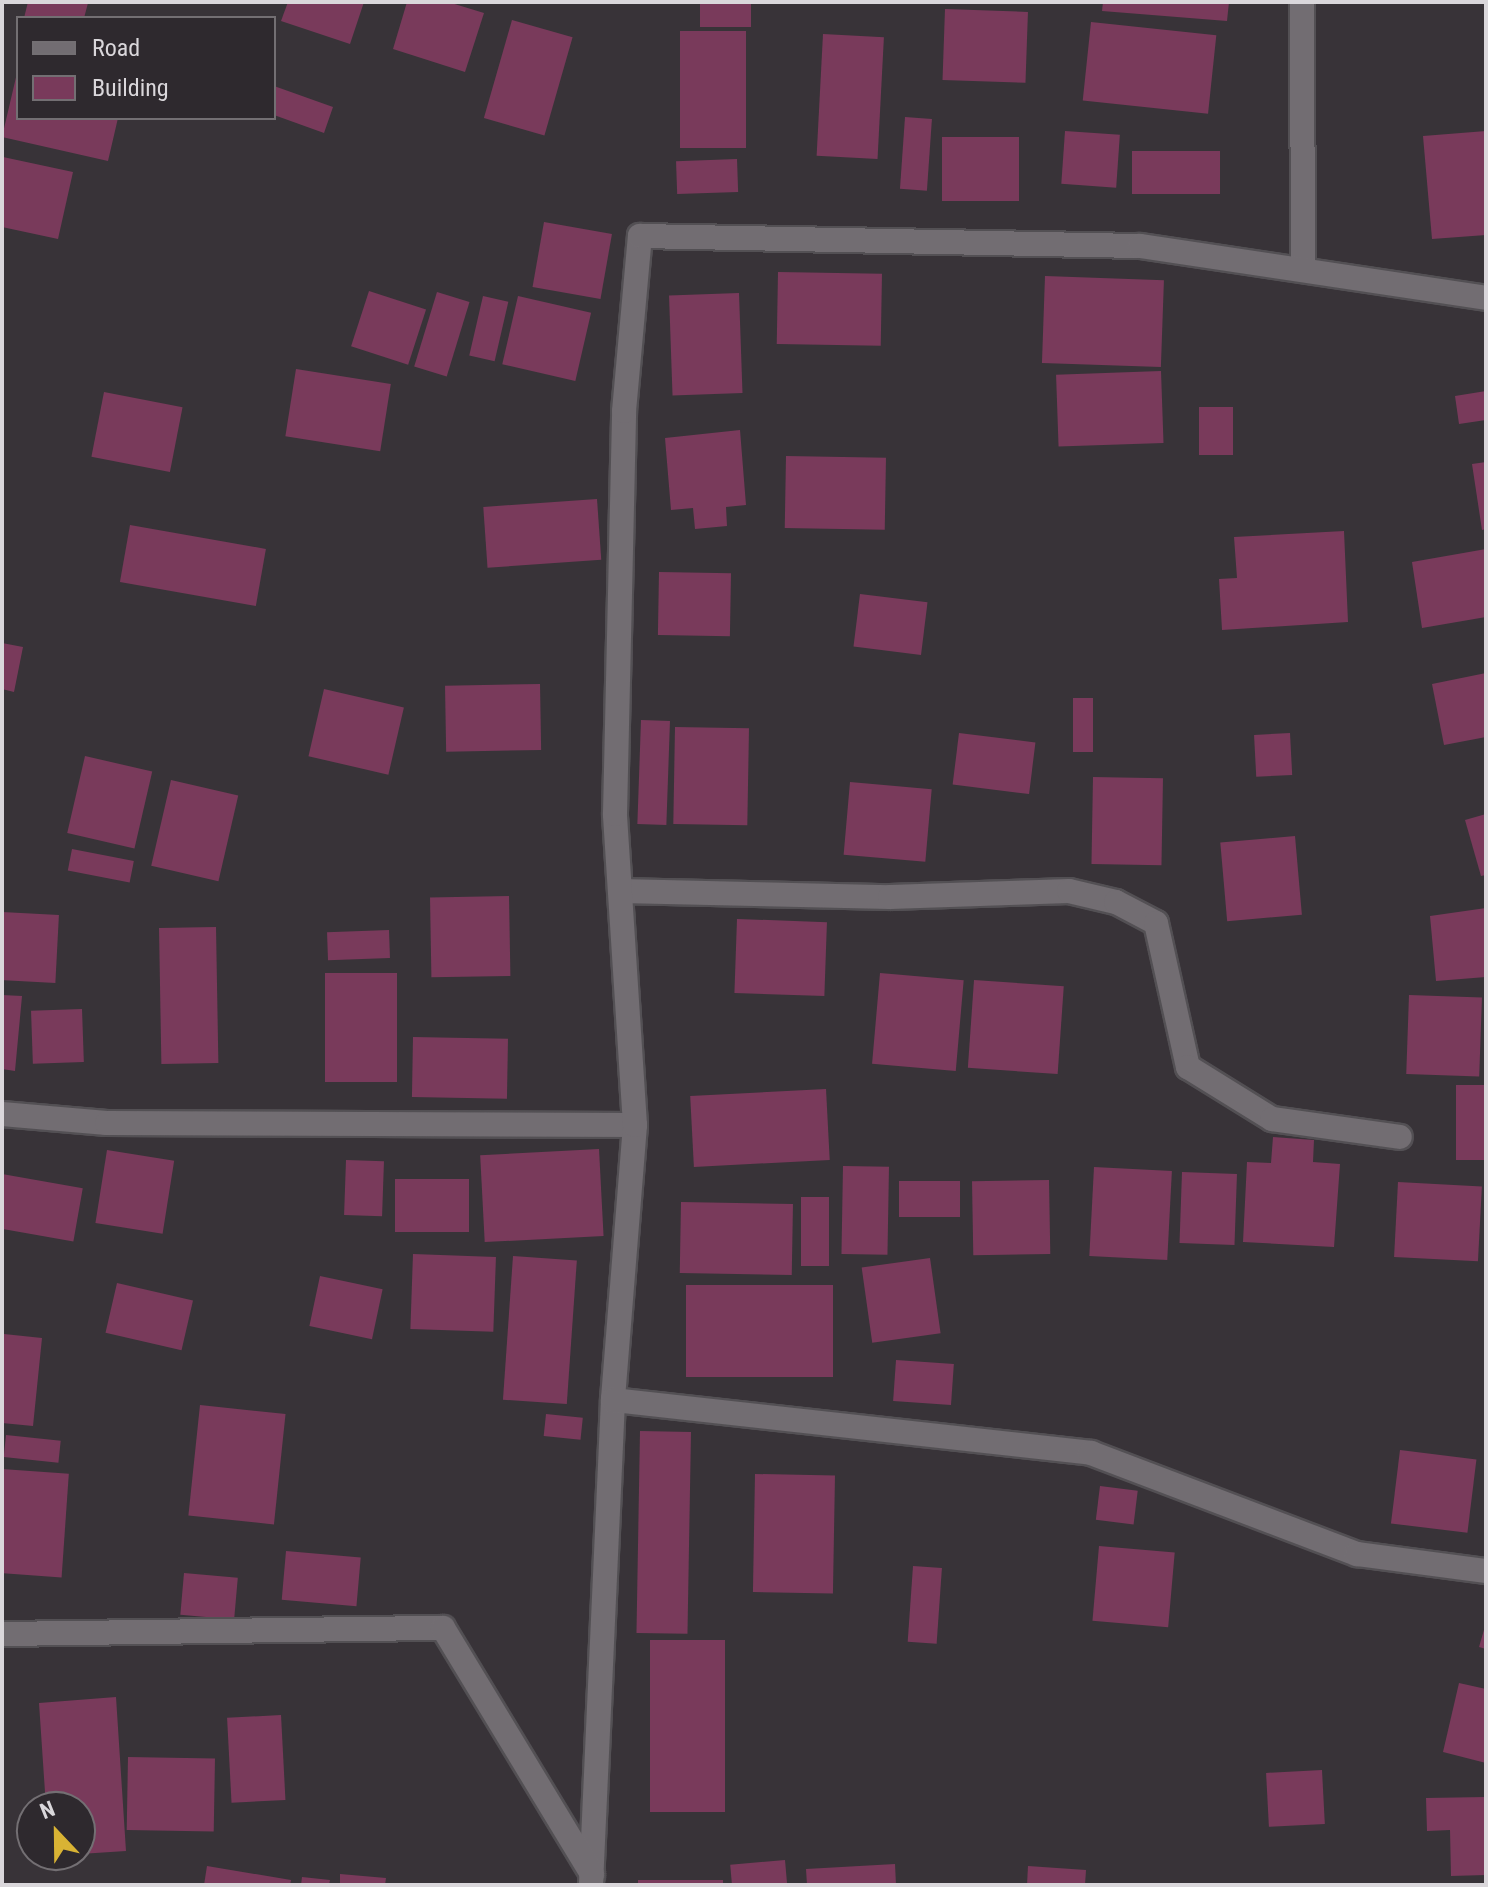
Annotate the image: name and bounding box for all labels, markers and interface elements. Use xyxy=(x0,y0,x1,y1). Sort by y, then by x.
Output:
legend xyxy=(16,16,276,120)
text: Road xyxy=(92,34,140,62)
text: Building xyxy=(92,74,169,102)
north arrow xyxy=(16,1791,96,1871)
text: N xyxy=(37,1796,58,1824)

